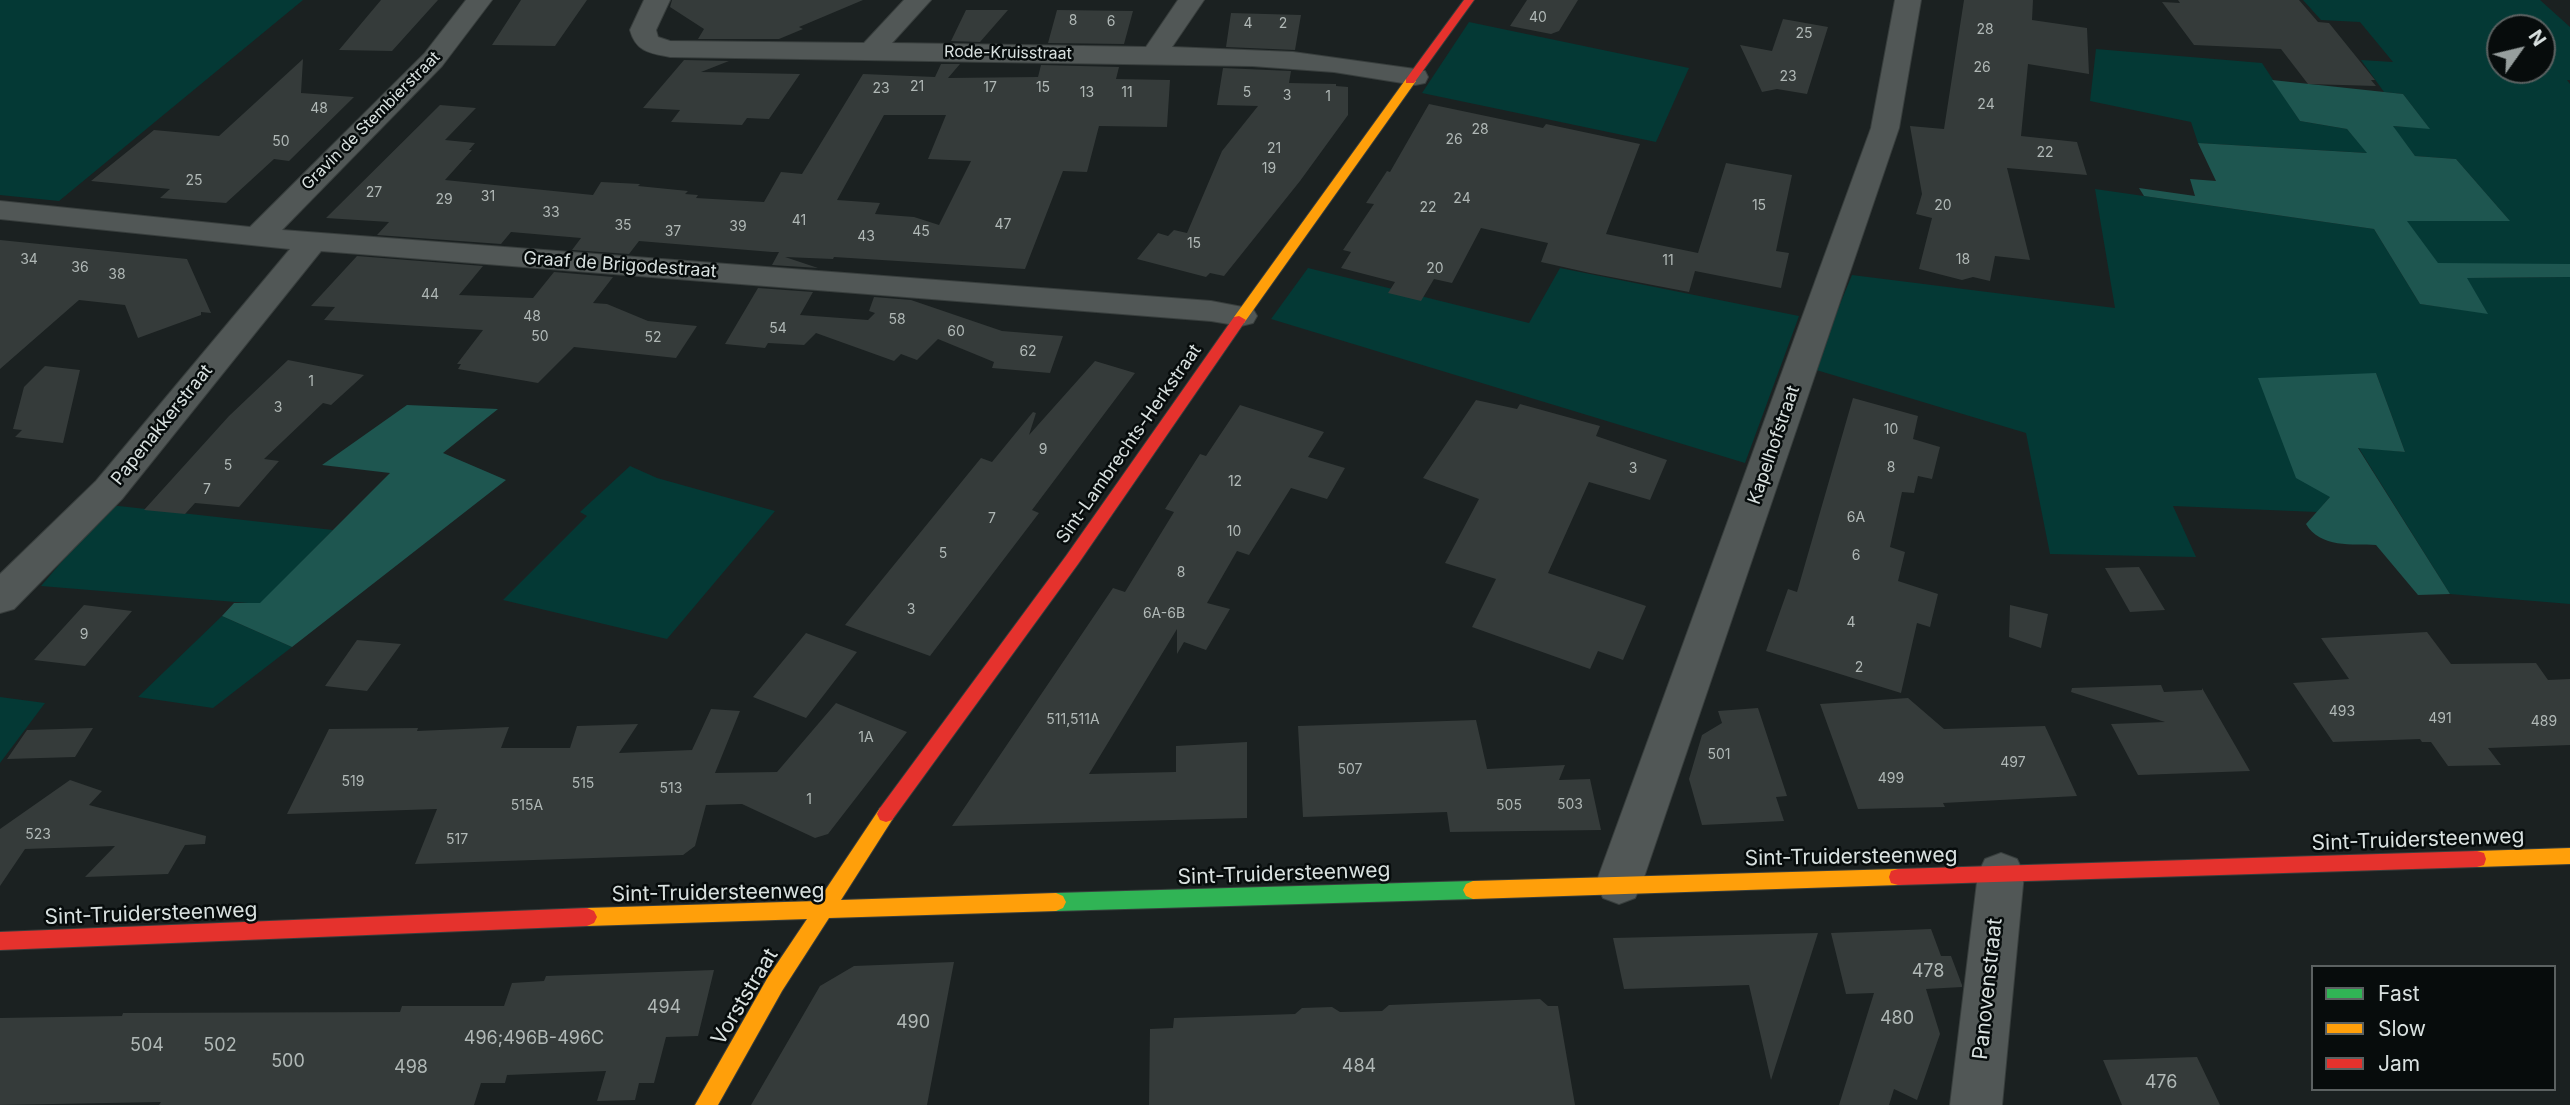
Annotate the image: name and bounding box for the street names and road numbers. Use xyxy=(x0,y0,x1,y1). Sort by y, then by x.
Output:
street label: Rode-Kruisstraat xyxy=(944,42,1072,64)
street label: Gravin de Stembierstraat xyxy=(298,48,444,194)
street label: Graaf de Brigodestraat xyxy=(523,247,717,283)
street label: Sint-Lambrechts-Herkstraat xyxy=(1052,340,1206,548)
street label: Papenakkerstraat xyxy=(107,360,217,490)
street label: Kapelhofstraat xyxy=(1744,383,1804,507)
street label: Sint-Truidersteenweg xyxy=(2311,824,2525,856)
street label: Sint-Truidersteenweg xyxy=(1744,843,1958,871)
street label: Sint-Truidersteenweg xyxy=(1177,858,1391,890)
street label: Sint-Truidersteenweg xyxy=(611,879,825,907)
street label: Sint-Truidersteenweg xyxy=(44,898,258,930)
street label: Panovenstraat xyxy=(1968,917,2008,1061)
street label: Vorststraat xyxy=(706,944,784,1050)

